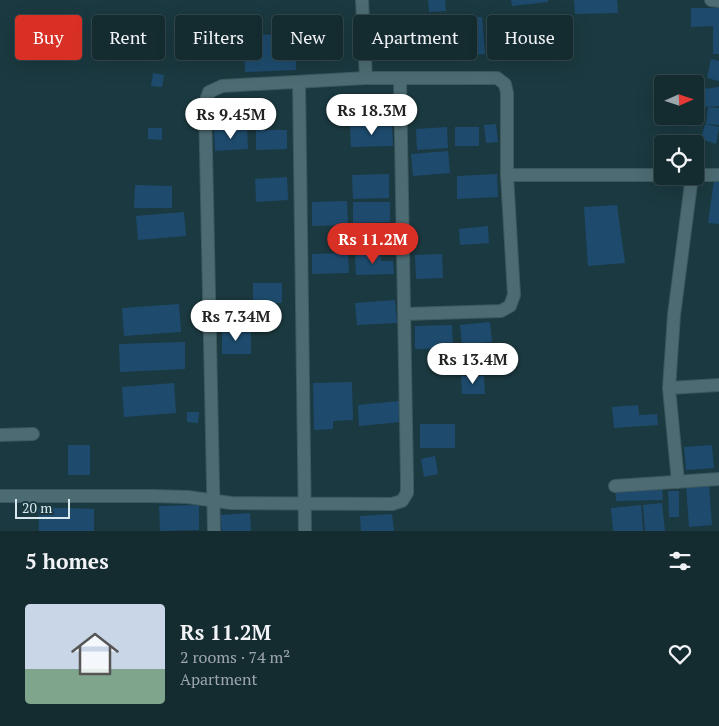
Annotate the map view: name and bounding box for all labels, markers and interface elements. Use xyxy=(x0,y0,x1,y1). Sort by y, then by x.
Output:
chip: Buy xyxy=(15,15,82,60)
chip: Rent xyxy=(92,15,165,60)
chip: Filters xyxy=(175,15,262,60)
chip: New xyxy=(272,15,343,60)
chip: Apartment xyxy=(353,15,477,60)
chip: House xyxy=(487,15,573,60)
north arrow xyxy=(654,75,704,125)
map controls xyxy=(654,75,704,185)
pin: Rs 18.3M xyxy=(320,94,424,136)
pin: Rs 9.45M xyxy=(179,98,283,140)
text: Rs 18.3M xyxy=(337,99,407,121)
text: Rs 9.45M xyxy=(196,103,266,125)
button: locate xyxy=(654,135,704,185)
pin: Rs 11.2M xyxy=(321,222,425,265)
text: Rs 11.2M xyxy=(338,228,408,250)
pin: Rs 7.34M xyxy=(184,300,288,342)
text: Rs 7.34M xyxy=(202,305,270,327)
pin: Rs 13.4M xyxy=(421,342,525,385)
text: Rs 13.4M xyxy=(438,348,508,370)
scale bar xyxy=(15,496,70,519)
text: 20 m xyxy=(22,498,52,517)
text: 5 homes xyxy=(25,547,109,575)
icon: filters xyxy=(666,547,694,575)
text: Rs 11.2M xyxy=(180,618,271,646)
icon: home xyxy=(65,624,125,684)
icon: heart xyxy=(666,640,694,668)
text: 2 rooms · 74 m² xyxy=(180,646,290,668)
text: Apartment xyxy=(180,668,257,690)

